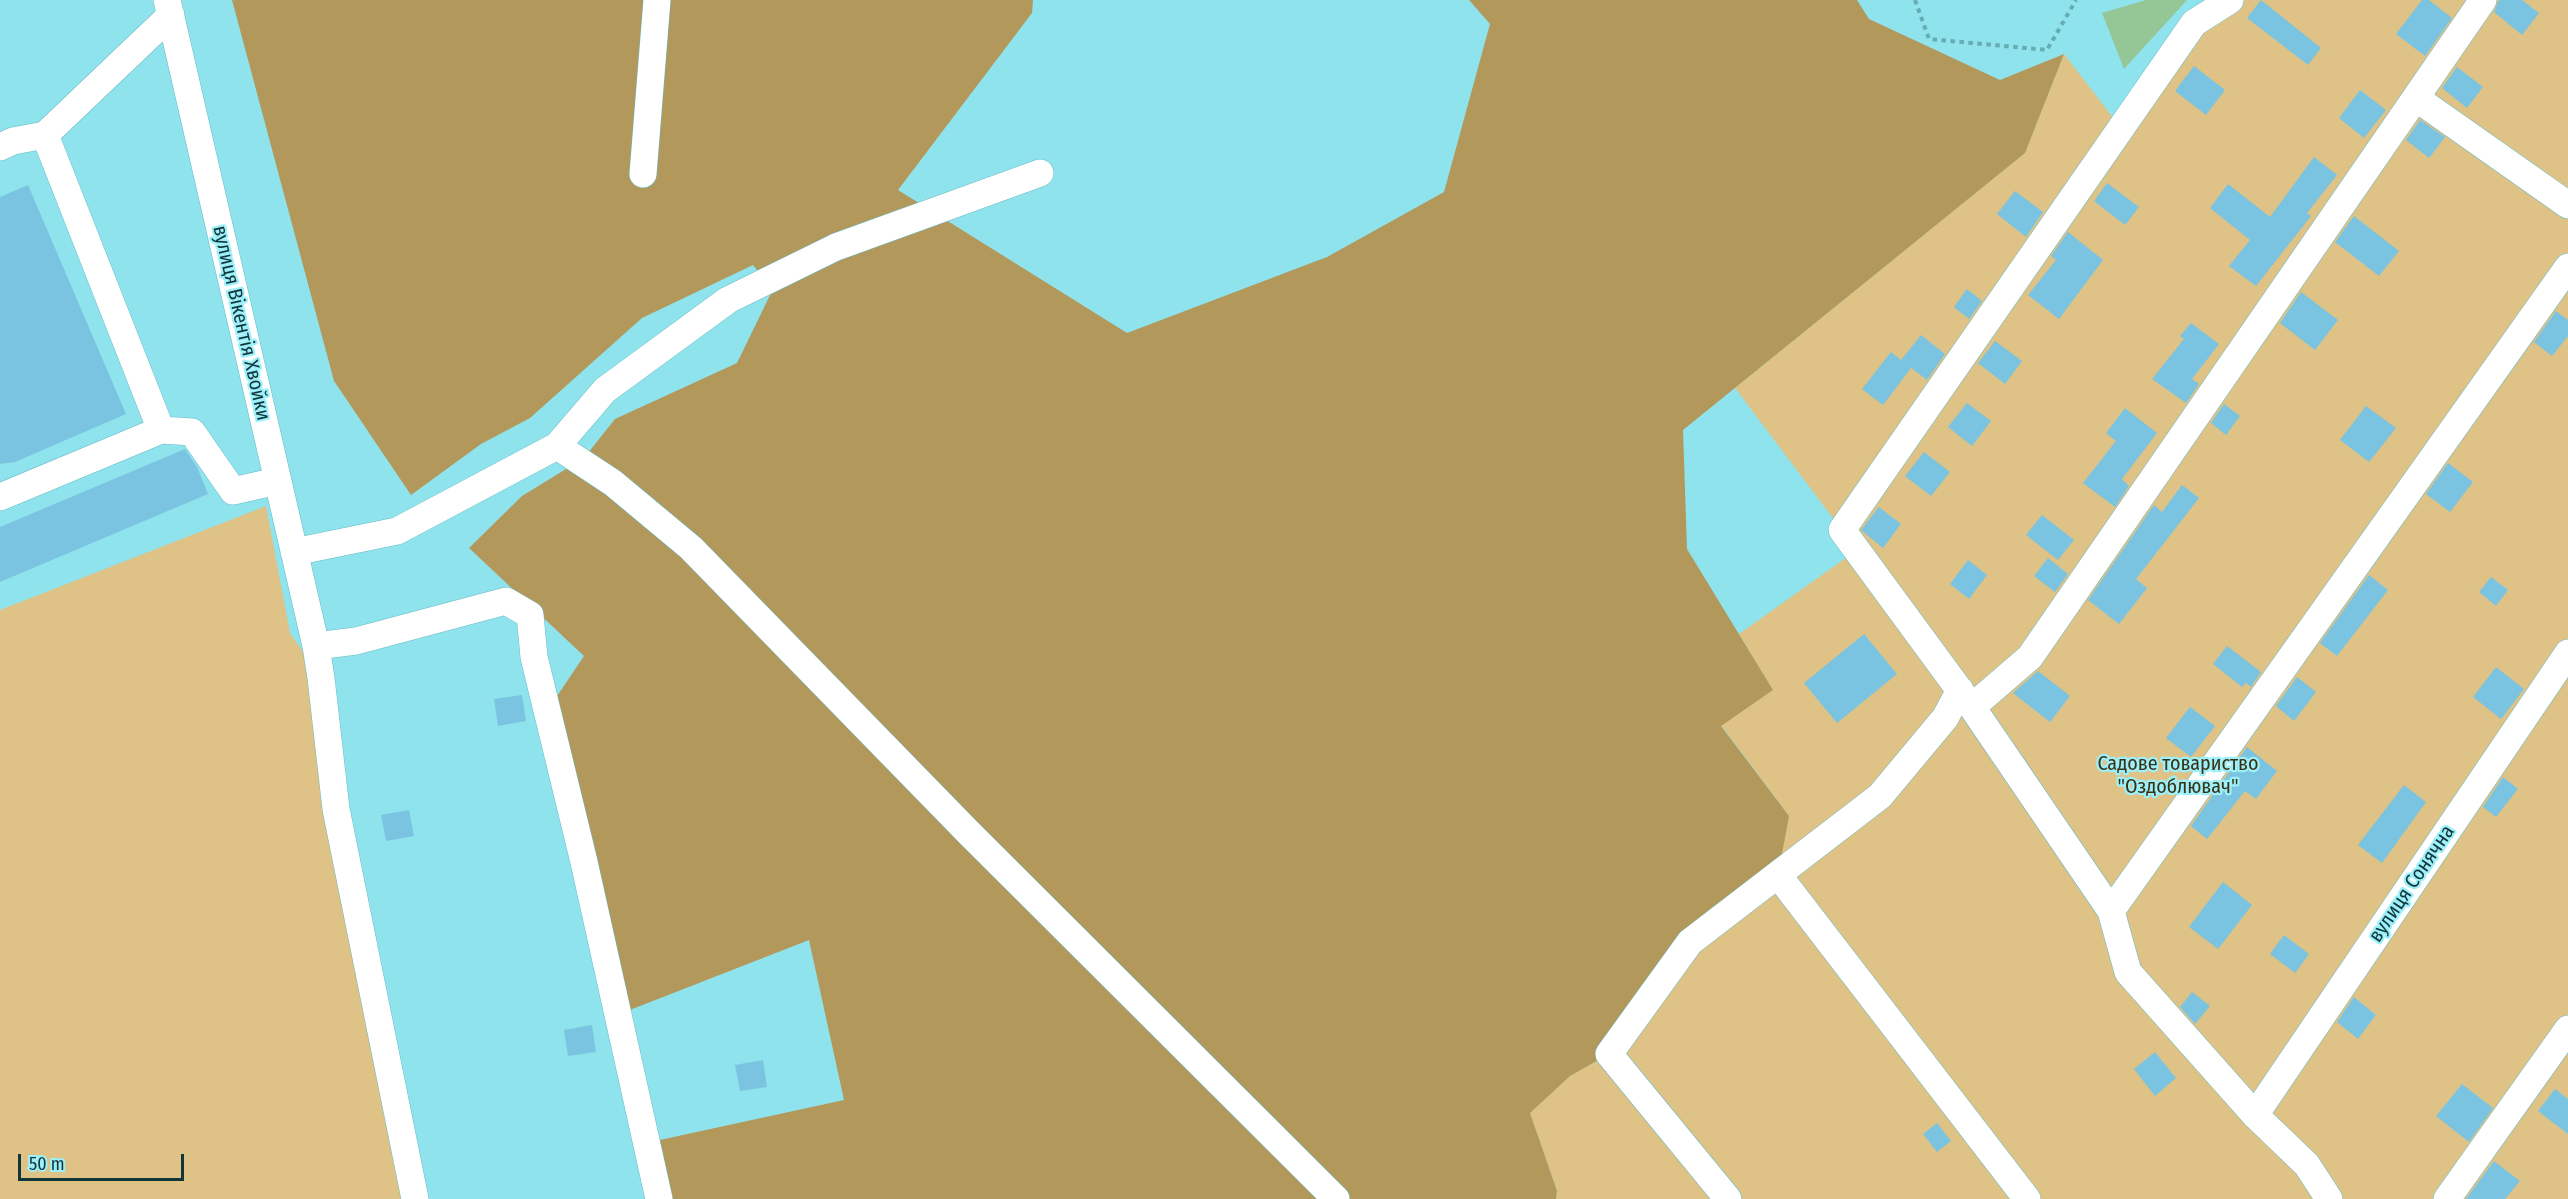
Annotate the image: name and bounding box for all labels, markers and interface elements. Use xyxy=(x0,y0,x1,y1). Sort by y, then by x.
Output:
street label: вулиця Вікентія Хвойки xyxy=(207,223,275,423)
park label: Садове товариство "Оздоблювач" xyxy=(2097,752,2259,799)
street label: вулиця Сонячна xyxy=(2364,821,2460,947)
scale bar xyxy=(21,1142,188,1180)
text: 50 m xyxy=(29,1153,65,1175)

